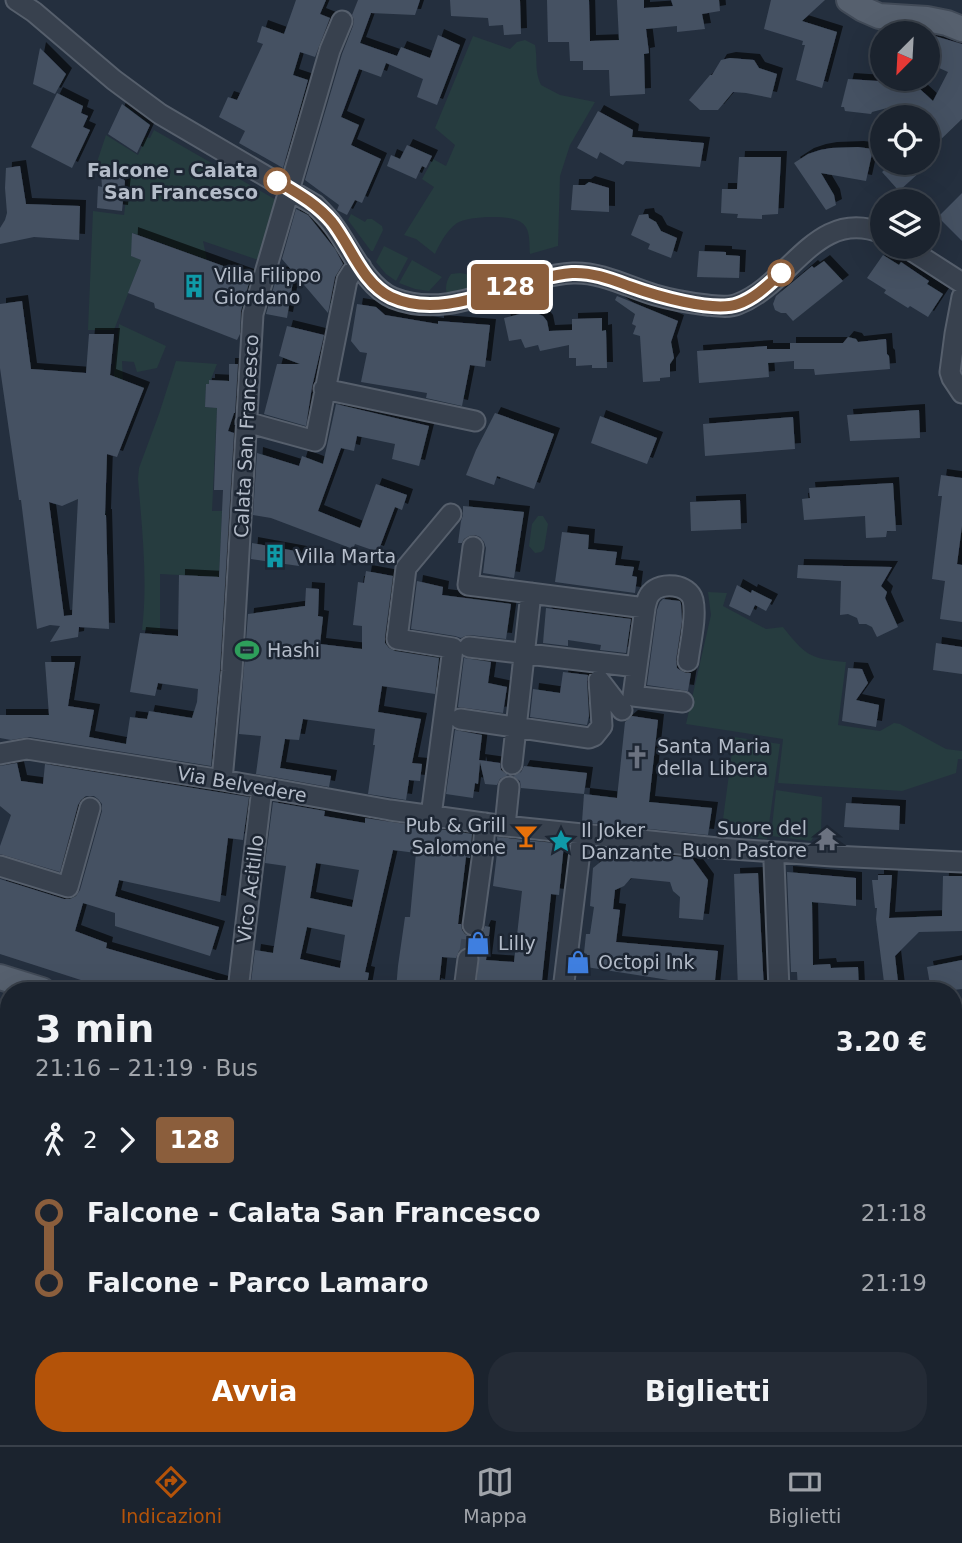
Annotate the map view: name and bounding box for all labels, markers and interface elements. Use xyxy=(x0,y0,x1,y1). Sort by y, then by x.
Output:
north arrow xyxy=(870,21,940,91)
map controls xyxy=(870,21,940,259)
button: locate xyxy=(870,105,940,175)
place label: Falcone - Calata San Francesco xyxy=(87,159,258,203)
marker: Falcone - Calata San Francesco xyxy=(264,168,290,194)
button: layers xyxy=(870,189,940,259)
unlabelled marker xyxy=(768,260,794,286)
place label: Villa Filippo Giordano xyxy=(214,264,321,308)
line badge: 128 xyxy=(470,264,550,310)
building icon: Villa Filippo Giordano xyxy=(180,272,208,300)
text: 128 xyxy=(485,273,535,301)
street label: Calata San Francesco xyxy=(230,334,262,538)
building icon: Villa Marta xyxy=(261,542,289,570)
place label: Villa Marta xyxy=(295,545,396,567)
sports icon: Hashi xyxy=(233,636,261,664)
place label: Hashi xyxy=(267,639,320,661)
place label: Santa Maria della Libera xyxy=(657,735,771,779)
church icon: Santa Maria della Libera xyxy=(623,743,651,771)
street label: Via Belvedere xyxy=(175,762,309,806)
place label: Pub & Grill Salomone xyxy=(406,814,506,858)
place label: Suore del Buon Pastore xyxy=(682,817,807,861)
place label: Il Joker Danzante xyxy=(581,819,672,863)
bar icon: Pub & Grill Salomone xyxy=(512,822,540,850)
temple icon: Suore del Buon Pastore xyxy=(813,825,841,853)
place icon: Il Joker Danzante xyxy=(547,827,575,855)
street label: Vico Acitillo xyxy=(232,833,268,945)
shop icon: Lilly xyxy=(464,929,492,957)
place label: Lilly xyxy=(498,932,536,954)
shop icon: Octopi Ink xyxy=(564,948,592,976)
place label: Octopi Ink xyxy=(598,951,695,973)
text: 3 min xyxy=(35,1007,154,1051)
text: 3.20 € xyxy=(836,1027,927,1057)
text: 21:16 – 21:19 · Bus xyxy=(35,1055,258,1081)
icon: walk xyxy=(35,1121,73,1159)
icon: forward xyxy=(108,1121,146,1159)
text: 128 xyxy=(170,1126,220,1154)
text: 2 xyxy=(83,1127,98,1153)
text: Falcone - Calata San Francesco xyxy=(87,1198,541,1228)
text: 21:18 xyxy=(861,1200,927,1226)
text: Falcone - Parco Lamaro xyxy=(87,1268,429,1298)
text: 21:19 xyxy=(861,1270,927,1296)
button: Avvia xyxy=(35,1352,474,1432)
button: Biglietti xyxy=(488,1352,927,1432)
tab: Indicazioni xyxy=(121,1463,222,1527)
tab: Mappa xyxy=(463,1463,527,1527)
tab: Biglietti xyxy=(768,1463,841,1527)

